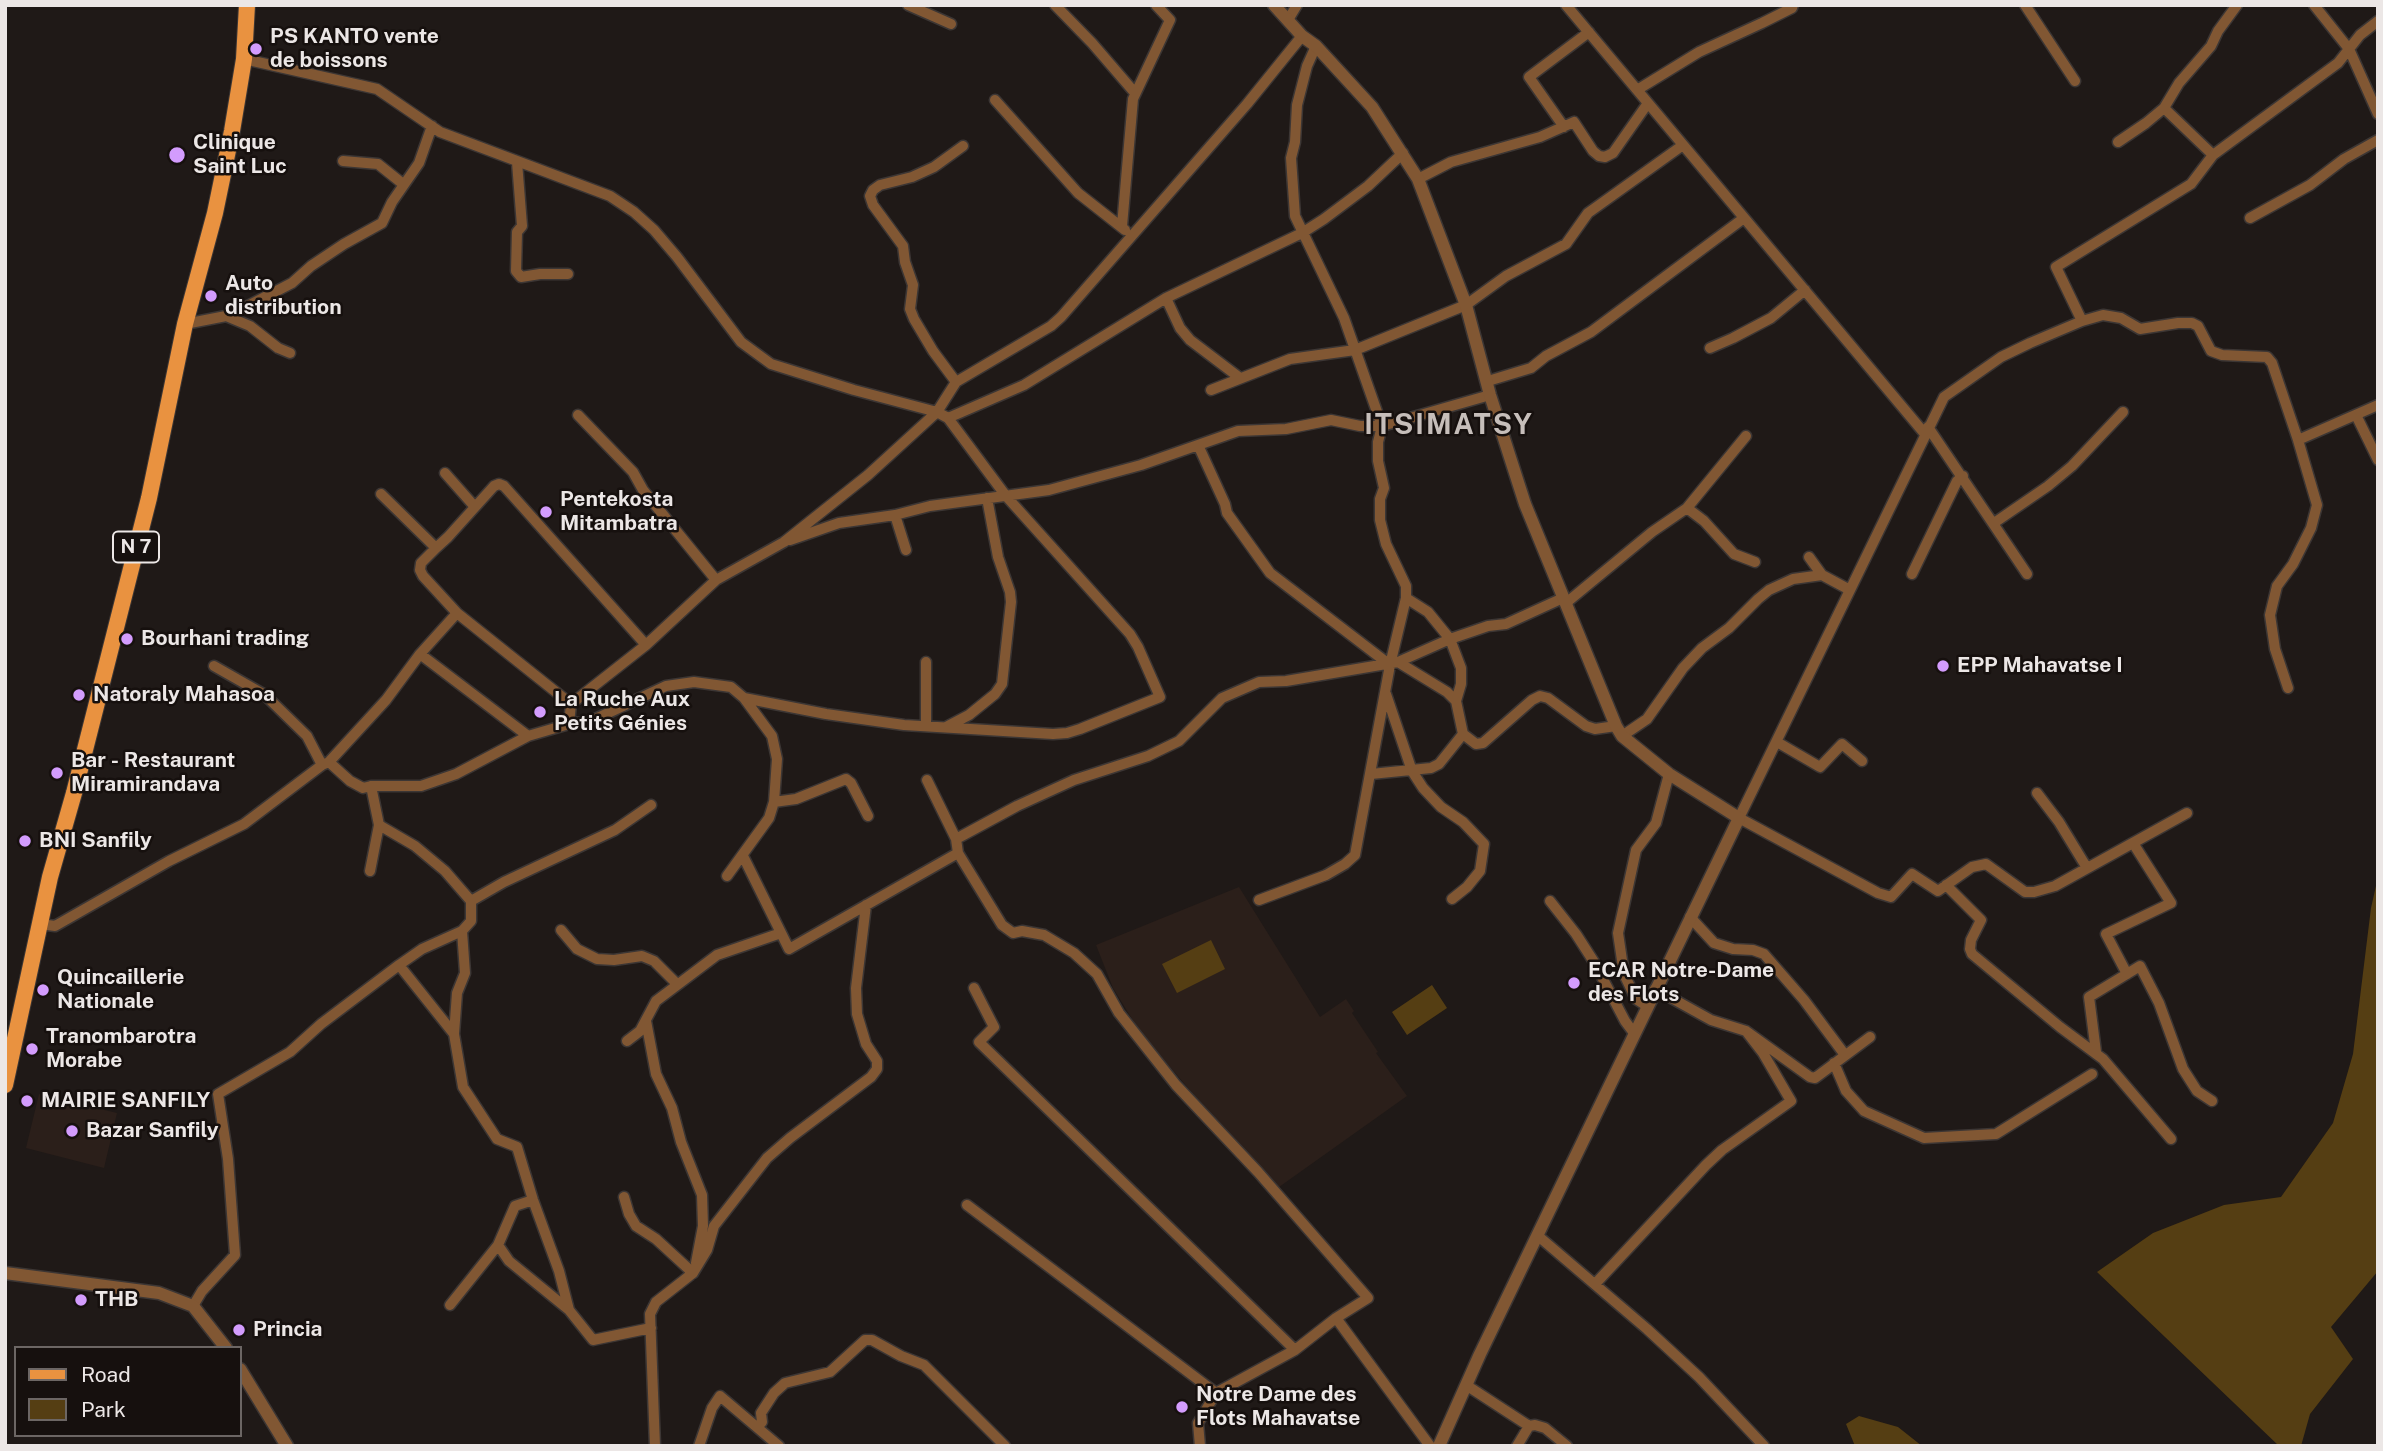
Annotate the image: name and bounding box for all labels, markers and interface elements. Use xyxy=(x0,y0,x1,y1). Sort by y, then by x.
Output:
place label: PS KANTO vente de boissons xyxy=(270,24,439,74)
marker: PS KANTO vente de boissons xyxy=(248,41,264,57)
place label: Clinique Saint Luc xyxy=(193,130,287,180)
marker: Clinique Saint Luc xyxy=(167,145,187,165)
place label: Auto distribution xyxy=(225,271,342,321)
marker: Auto distribution xyxy=(203,288,219,304)
district label: ITSIMATSY xyxy=(1365,408,1533,442)
place label: Pentekosta Mitambatra xyxy=(560,487,678,537)
marker: Pentekosta Mitambatra xyxy=(538,504,554,520)
road number: N 7 xyxy=(113,532,159,562)
place label: Bourhani trading xyxy=(141,626,309,652)
marker: Bourhani trading xyxy=(119,631,135,647)
place label: EPP Mahavatse I xyxy=(1957,653,2123,679)
marker: EPP Mahavatse I xyxy=(1935,658,1951,674)
place label: Natoraly Mahasoa xyxy=(93,682,275,708)
marker: Natoraly Mahasoa xyxy=(71,687,87,703)
place label: La Ruche Aux Petits Génies xyxy=(554,687,690,737)
marker: La Ruche Aux Petits Génies xyxy=(532,704,548,720)
place label: Bar - Restaurant Miramirandava xyxy=(71,748,235,798)
marker: Bar - Restaurant Miramirandava xyxy=(49,765,65,781)
place label: BNI Sanfily xyxy=(39,828,152,854)
marker: BNI Sanfily xyxy=(17,833,33,849)
place label: ECAR Notre-Dame des Flots xyxy=(1588,958,1774,1008)
place label: Quincaillerie Nationale xyxy=(57,965,184,1015)
marker: ECAR Notre-Dame des Flots xyxy=(1566,975,1582,991)
marker: Quincaillerie Nationale xyxy=(35,982,51,998)
place label: Tranombarotra Morabe xyxy=(46,1024,196,1074)
marker: Tranombarotra Morabe xyxy=(24,1041,40,1057)
place label: MAIRIE SANFILY xyxy=(41,1088,210,1114)
marker: MAIRIE SANFILY xyxy=(19,1093,35,1109)
place label: Bazar Sanfily xyxy=(86,1118,219,1144)
marker: Bazar Sanfily xyxy=(64,1123,80,1139)
place label: THB xyxy=(95,1287,138,1313)
marker: THB xyxy=(73,1292,89,1308)
place label: Princia xyxy=(253,1317,322,1343)
marker: Princia xyxy=(231,1322,247,1338)
legend xyxy=(14,1346,242,1437)
text: Road xyxy=(81,1362,131,1387)
place label: Notre Dame des Flots Mahavatse xyxy=(1196,1382,1360,1432)
text: Park xyxy=(81,1397,126,1422)
marker: Notre Dame des Flots Mahavatse xyxy=(1174,1399,1190,1415)

